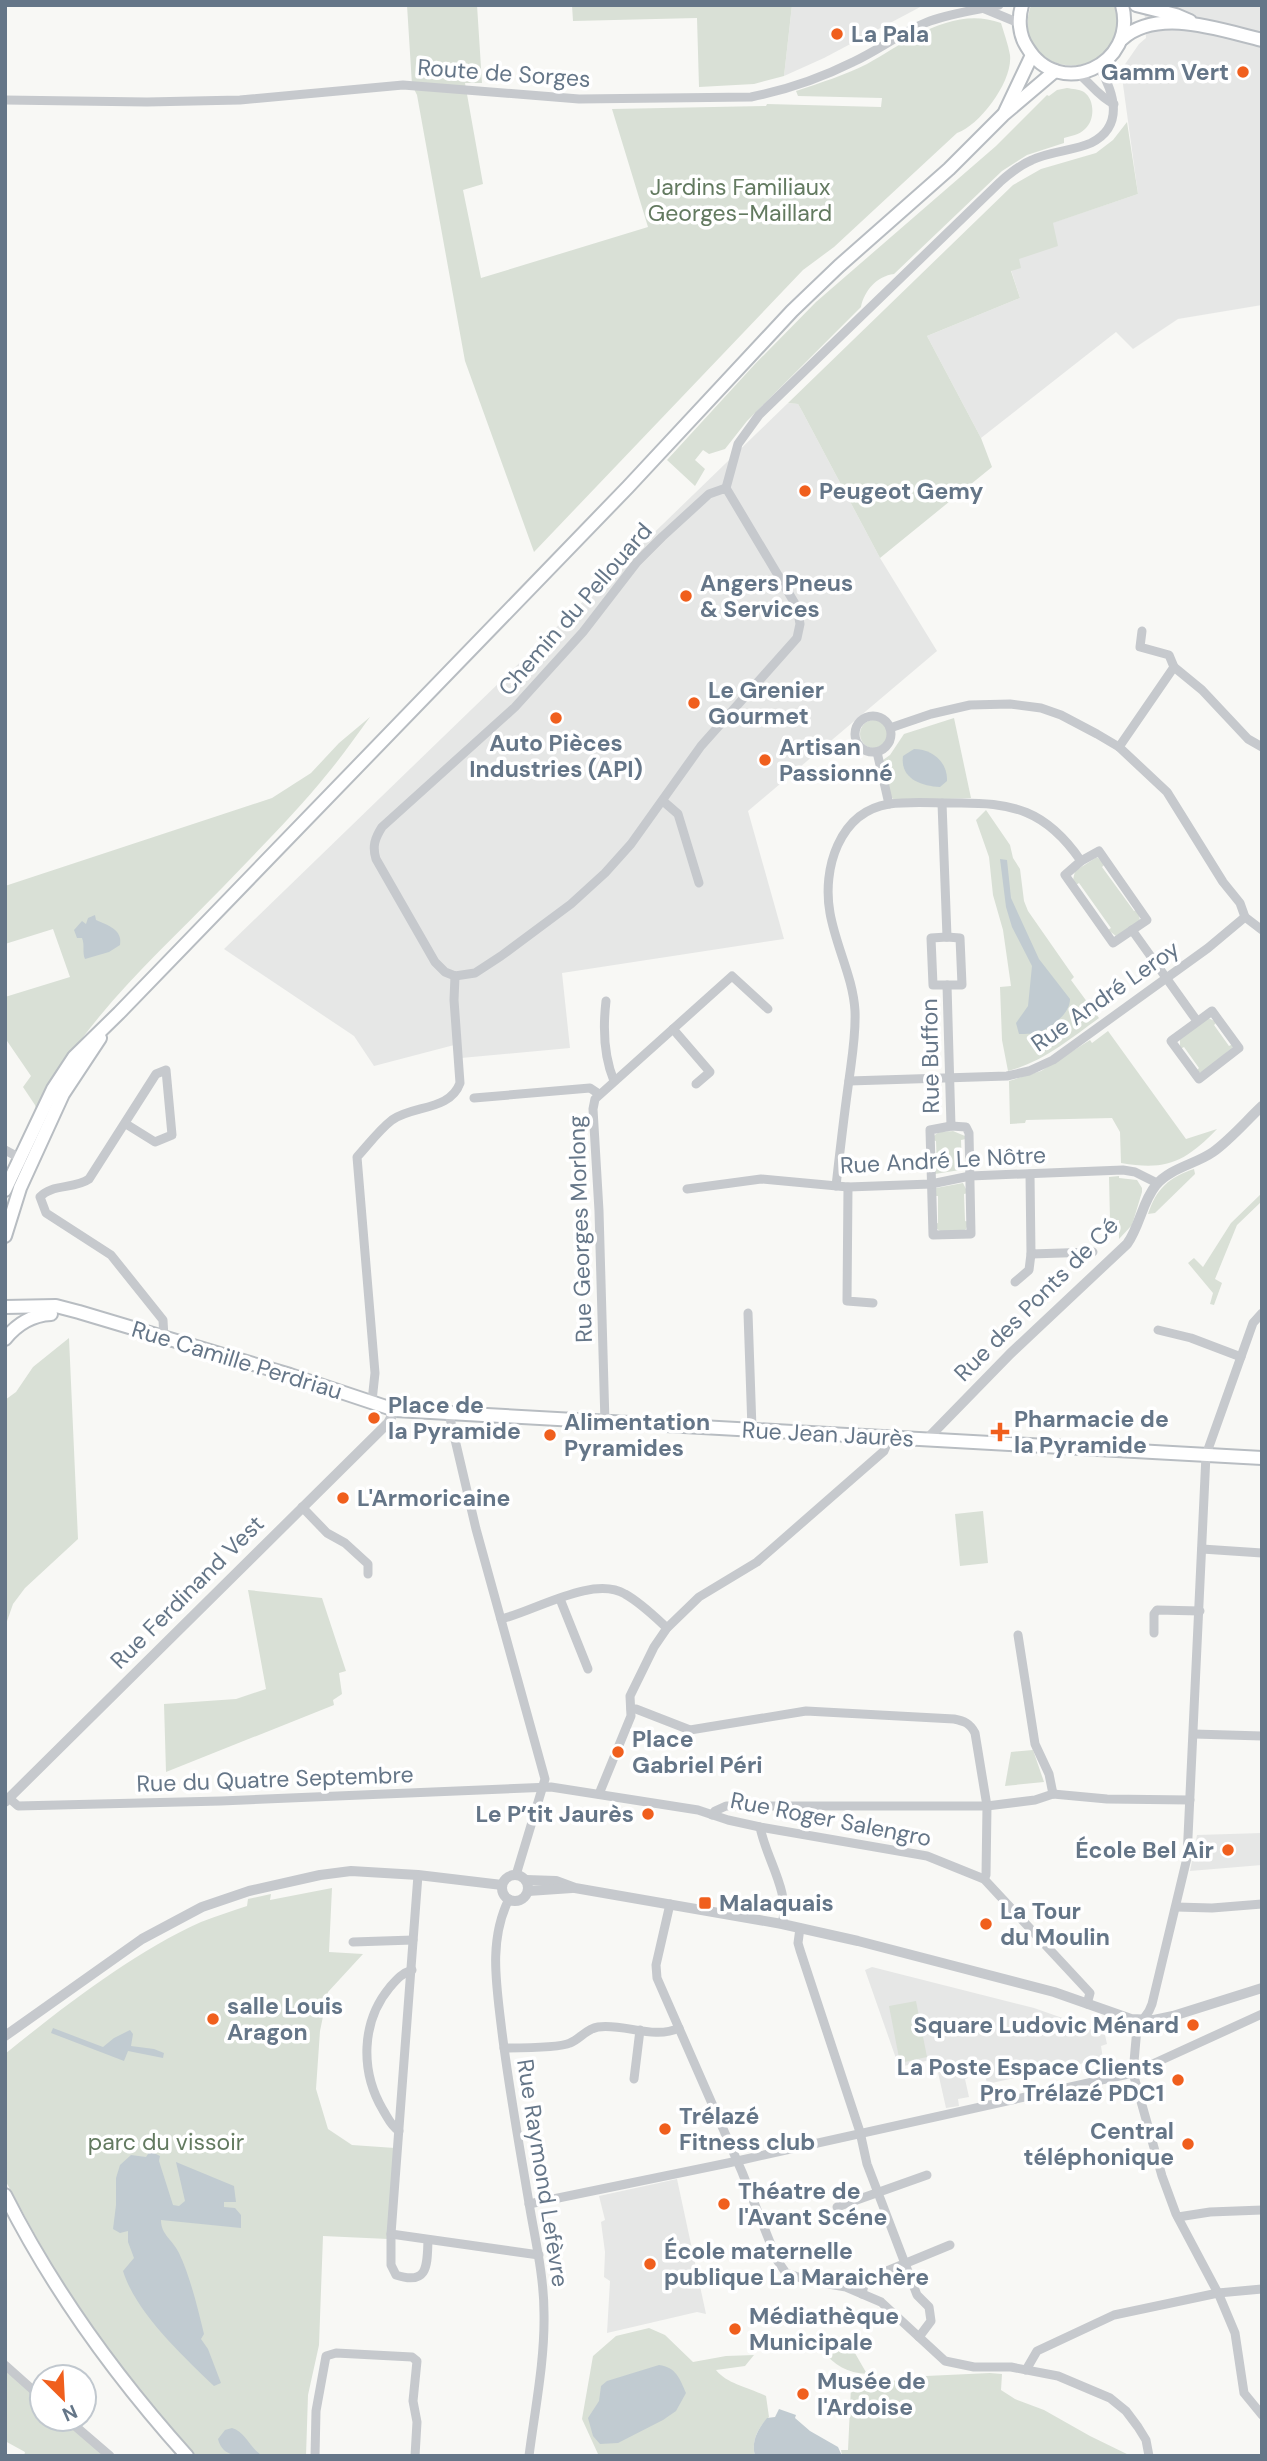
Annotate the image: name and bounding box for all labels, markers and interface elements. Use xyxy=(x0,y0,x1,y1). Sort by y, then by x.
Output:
place label: La Pala xyxy=(851,19,929,49)
marker: La Pala xyxy=(829,26,845,42)
street label: Route de Sorges xyxy=(416,52,592,94)
place label: Gamm Vert xyxy=(1101,57,1229,87)
marker: Gamm Vert xyxy=(1235,64,1251,80)
park label: Jardins Familiaux Georges-Maillard xyxy=(648,172,832,228)
place label: Peugeot Gemy xyxy=(819,476,984,506)
marker: Peugeot Gemy xyxy=(797,483,813,499)
street label: Chemin du Pellouard xyxy=(492,516,658,702)
place label: Angers Pneus & Services xyxy=(700,568,853,624)
marker: Angers Pneus & Services xyxy=(678,588,694,604)
place label: Le Grenier Gourmet xyxy=(708,675,824,731)
marker: Le Grenier Gourmet xyxy=(686,695,702,711)
marker: Auto Pièces Industries (API) xyxy=(548,710,564,726)
place label: Auto Pièces Industries (API) xyxy=(469,728,643,784)
place label: Artisan Passionné xyxy=(779,732,893,788)
marker: Artisan Passionné xyxy=(757,752,773,768)
street label: Rue André Leroy xyxy=(1025,934,1185,1058)
street label: Rue Buffon xyxy=(914,998,946,1114)
street label: Rue Georges Morlong xyxy=(561,1114,599,1343)
street label: Rue André Le Nôtre xyxy=(839,1140,1047,1180)
street label: Rue des Ponts de Cé xyxy=(947,1210,1125,1388)
street label: Rue Camille Perdriau xyxy=(128,1314,346,1406)
place label: Place de la Pyramide xyxy=(388,1390,521,1446)
place label: Pharmacie de la Pyramide xyxy=(1014,1404,1169,1460)
place label: Alimentation Pyramides xyxy=(564,1407,710,1463)
marker: Place de la Pyramide xyxy=(366,1410,382,1426)
street label: Rue Jean Jaurès xyxy=(741,1415,915,1453)
marker: Pharmacie de la Pyramide xyxy=(992,1424,1008,1440)
marker: Alimentation Pyramides xyxy=(542,1427,558,1443)
place label: L'Armoricaine xyxy=(357,1483,510,1513)
marker: L'Armoricaine xyxy=(335,1490,351,1506)
street label: Rue Ferdinand Vest xyxy=(104,1509,270,1675)
place label: Place Gabriel Péri xyxy=(632,1724,763,1780)
marker: Place Gabriel Péri xyxy=(610,1744,626,1760)
street label: Rue du Quatre Septembre xyxy=(136,1759,414,1799)
street label: Rue Roger Salengro xyxy=(728,1785,934,1853)
place label: Le P’tit Jaurès xyxy=(475,1799,634,1829)
marker: Le P’tit Jaurès xyxy=(640,1806,656,1822)
place label: École Bel Air xyxy=(1075,1835,1214,1865)
marker: École Bel Air xyxy=(1220,1842,1236,1858)
place label: Malaquais xyxy=(719,1888,834,1918)
marker: Malaquais xyxy=(697,1895,713,1911)
place label: La Tour du Moulin xyxy=(1000,1896,1110,1952)
marker: La Tour du Moulin xyxy=(978,1916,994,1932)
place label: salle Louis Aragon xyxy=(227,1991,343,2047)
place label: Square Ludovic Ménard xyxy=(914,2010,1179,2040)
marker: salle Louis Aragon xyxy=(205,2011,221,2027)
marker: Square Ludovic Ménard xyxy=(1185,2017,1201,2033)
place label: La Poste Espace Clients Pro Trélazé PDC1 xyxy=(897,2052,1164,2108)
street label: Rue Raymond Lefèvre xyxy=(510,2057,576,2289)
marker: La Poste Espace Clients Pro Trélazé PDC1 xyxy=(1170,2072,1186,2088)
place label: Trélazé Fitness club xyxy=(679,2101,815,2157)
place label: Central téléphonique xyxy=(1024,2116,1174,2172)
marker: Trélazé Fitness club xyxy=(657,2121,673,2137)
park label: parc du vissoir xyxy=(88,2127,244,2157)
marker: Central téléphonique xyxy=(1180,2136,1196,2152)
place label: Théatre de l'Avant Scéne xyxy=(738,2176,887,2232)
marker: Théatre de l'Avant Scéne xyxy=(716,2196,732,2212)
place label: École maternelle publique La Maraichère xyxy=(664,2236,929,2292)
marker: École maternelle publique La Maraichère xyxy=(642,2256,658,2272)
place label: Médiathèque Municipale xyxy=(749,2301,899,2357)
marker: Médiathèque Municipale xyxy=(727,2321,743,2337)
north arrow xyxy=(28,2363,98,2433)
place label: Musée de l'Ardoise xyxy=(817,2366,926,2422)
marker: Musée de l'Ardoise xyxy=(795,2386,811,2402)
text: N xyxy=(58,2399,81,2427)

